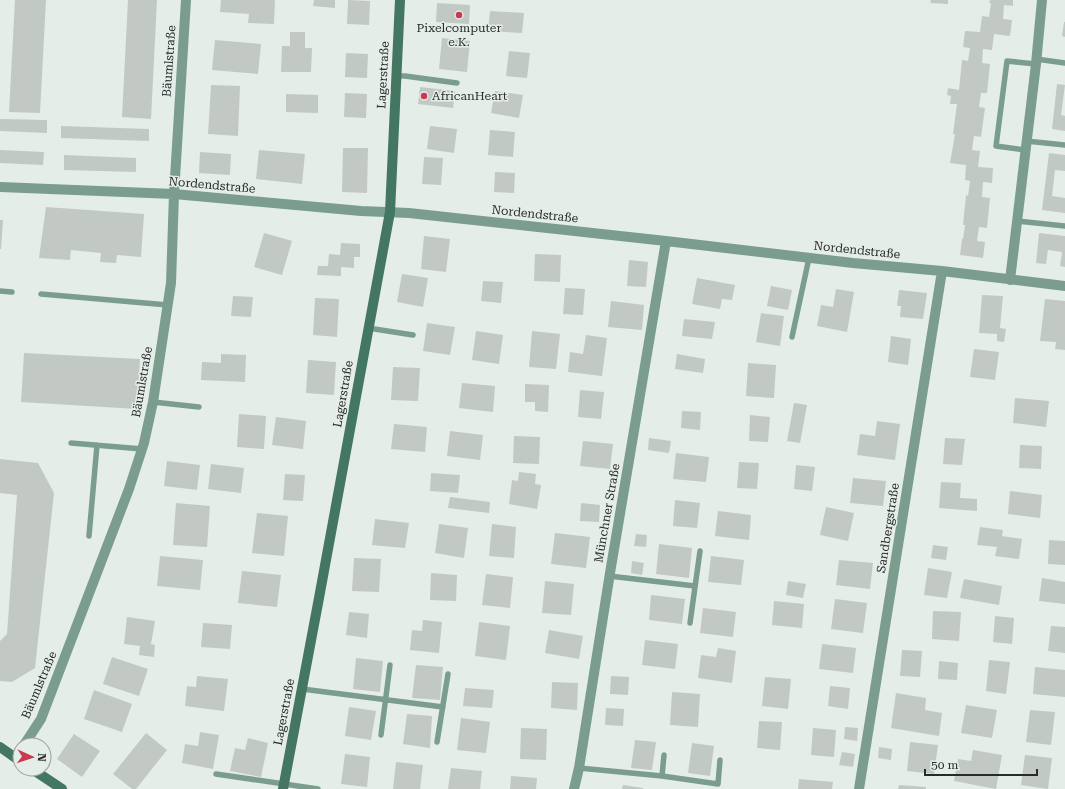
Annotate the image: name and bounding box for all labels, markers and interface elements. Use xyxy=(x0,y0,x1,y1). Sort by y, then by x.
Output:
marker: Pixelcomputer e.K. xyxy=(454,10,464,20)
place label: Pixelcomputer e.K. xyxy=(417,21,501,49)
street label: Bäumlstraße xyxy=(160,24,179,97)
street label: Lagerstraße xyxy=(374,40,392,109)
place label: AfricanHeart xyxy=(432,89,508,103)
marker: AfricanHeart xyxy=(419,91,429,101)
street label: Nordendstraße xyxy=(168,174,256,196)
street label: Nordendstraße xyxy=(491,202,579,226)
street label: Nordendstraße xyxy=(813,238,901,262)
street label: Bäumlstraße xyxy=(129,345,155,419)
street label: Lagerstraße xyxy=(330,359,356,429)
street label: Münchner Straße xyxy=(591,462,623,564)
street label: Sandbergstraße xyxy=(874,482,902,574)
street label: Bäumlstraße xyxy=(18,649,60,721)
street label: Lagerstraße xyxy=(271,677,297,747)
north arrow xyxy=(12,737,52,777)
scale bar xyxy=(925,751,1037,777)
text: N xyxy=(35,753,48,763)
text: 50 m xyxy=(931,758,958,772)

